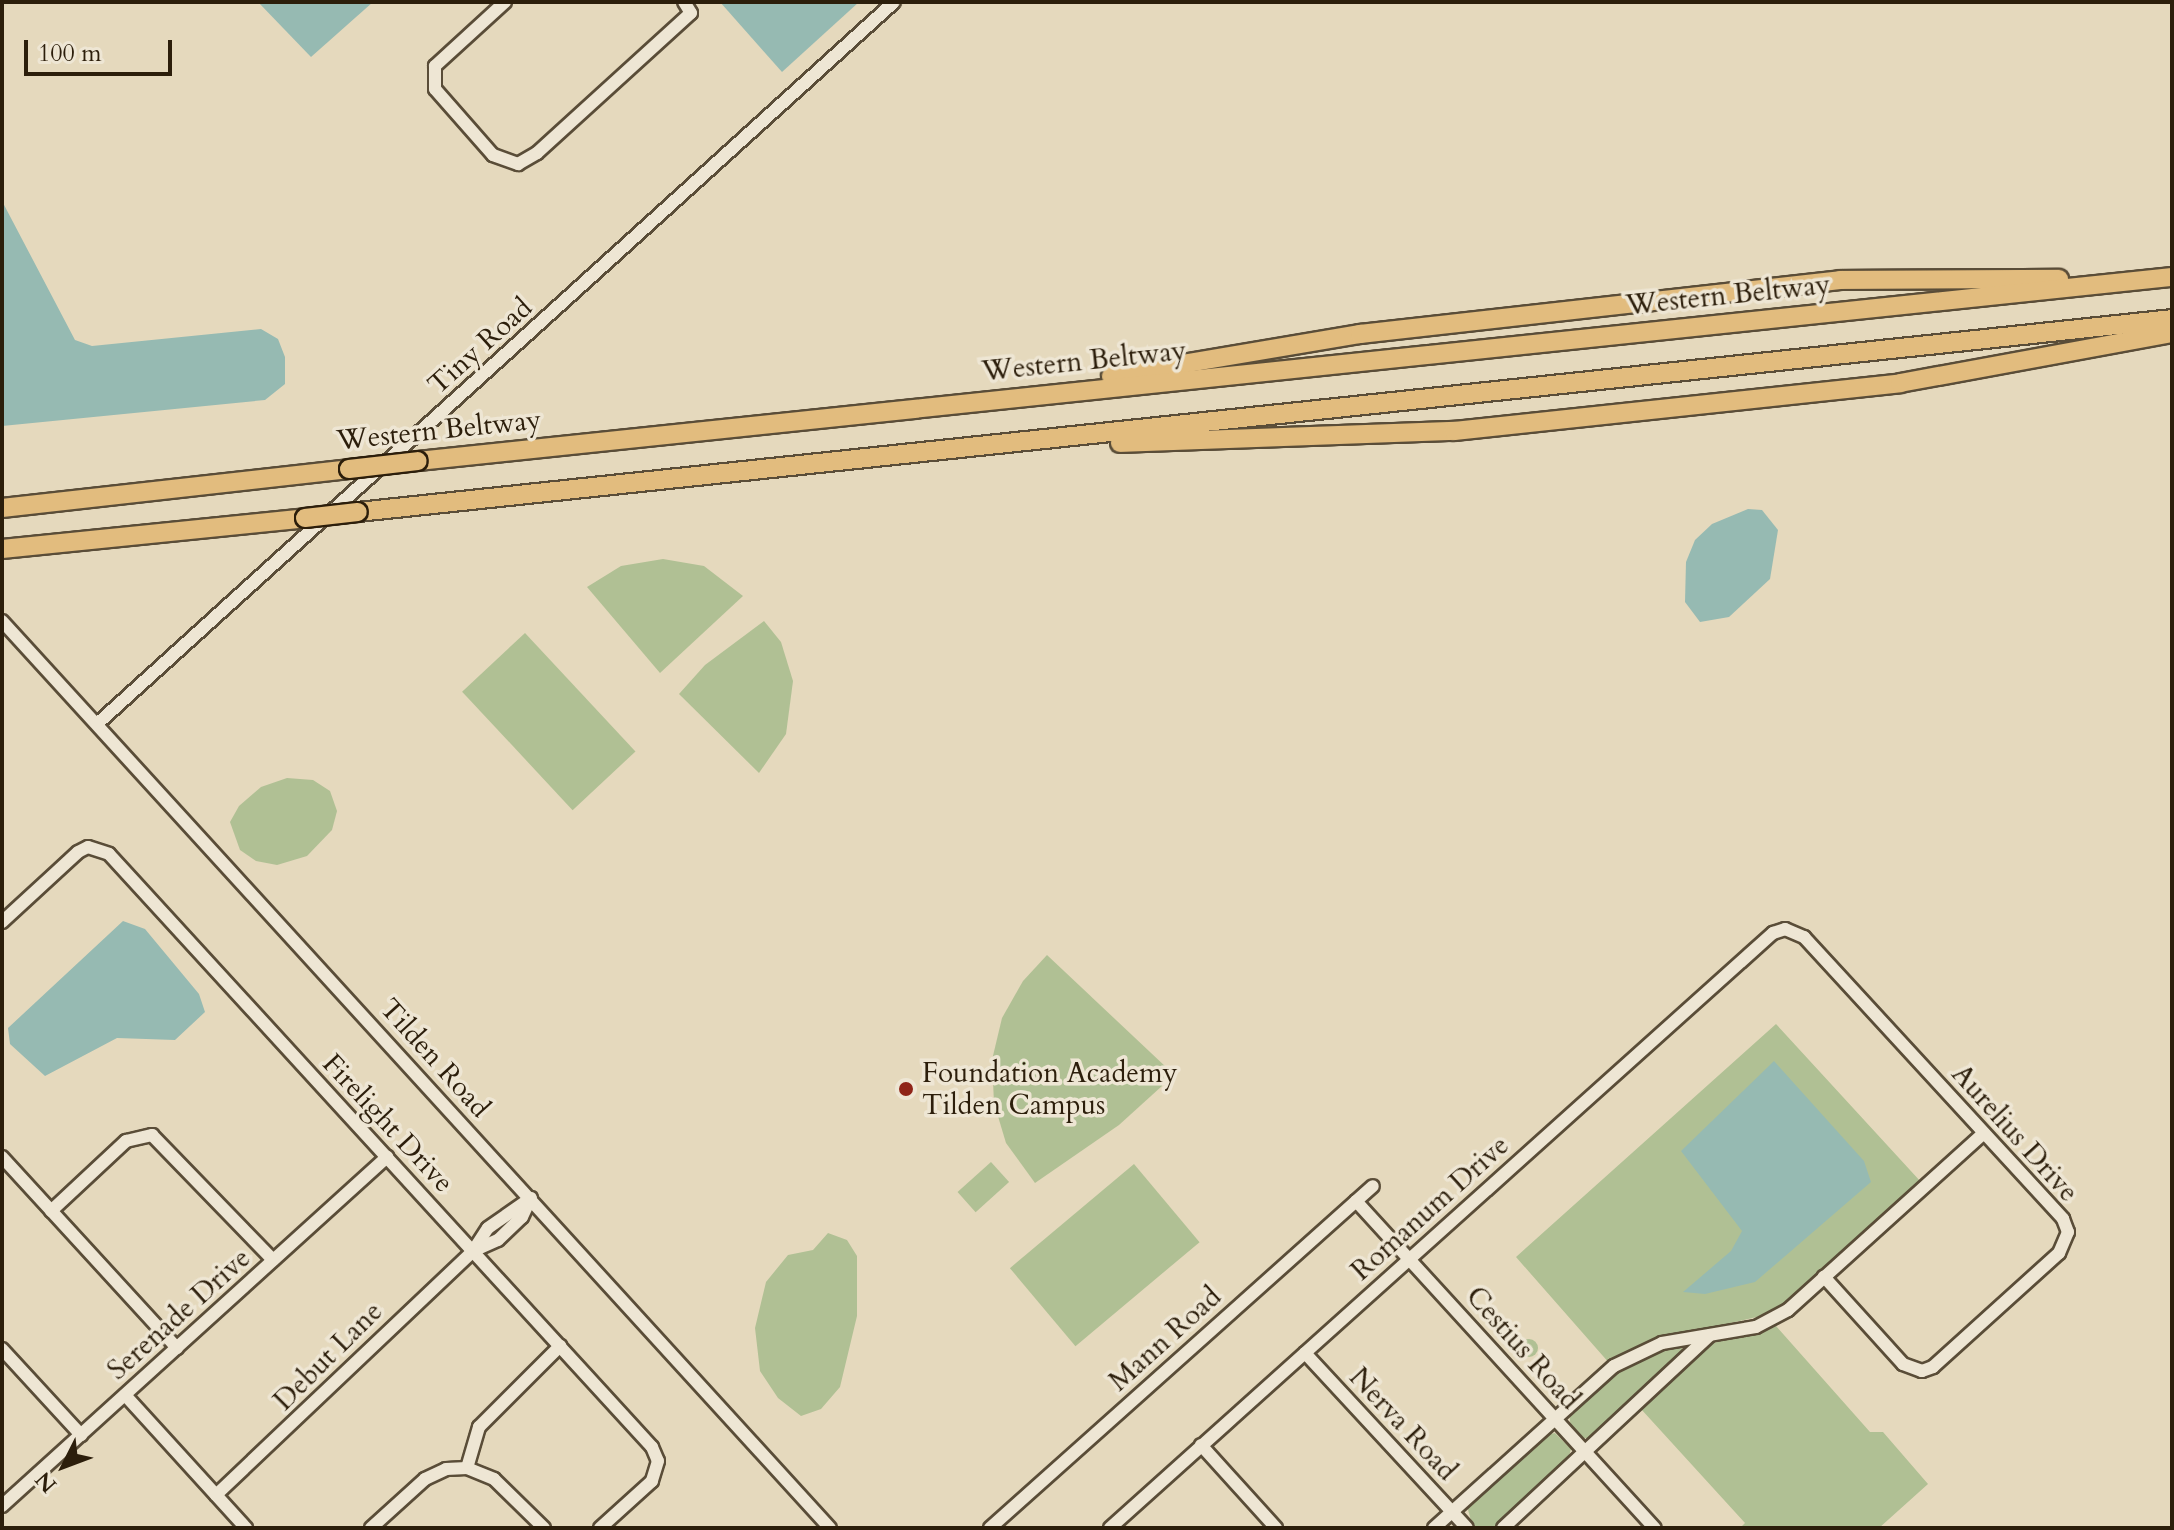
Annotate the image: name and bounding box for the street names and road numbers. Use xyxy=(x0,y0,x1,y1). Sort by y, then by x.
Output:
street label: Western Beltway xyxy=(1624,268,1832,322)
street label: Tiny Road xyxy=(421,291,539,401)
street label: Western Beltway xyxy=(980,334,1188,388)
street label: Western Beltway xyxy=(335,403,543,457)
street label: Tilden Road xyxy=(373,992,497,1124)
street label: Firelight Drive xyxy=(315,1047,461,1199)
street label: Aurelius Drive xyxy=(1945,1057,2085,1209)
street label: Romanum Drive xyxy=(1344,1128,1516,1288)
street label: Serenade Drive xyxy=(101,1241,257,1387)
street label: Mann Road xyxy=(1102,1280,1228,1398)
street label: Cestius Road xyxy=(1459,1280,1587,1416)
street label: Debut Lane xyxy=(267,1295,389,1417)
street label: Nerva Road xyxy=(1342,1361,1464,1487)

